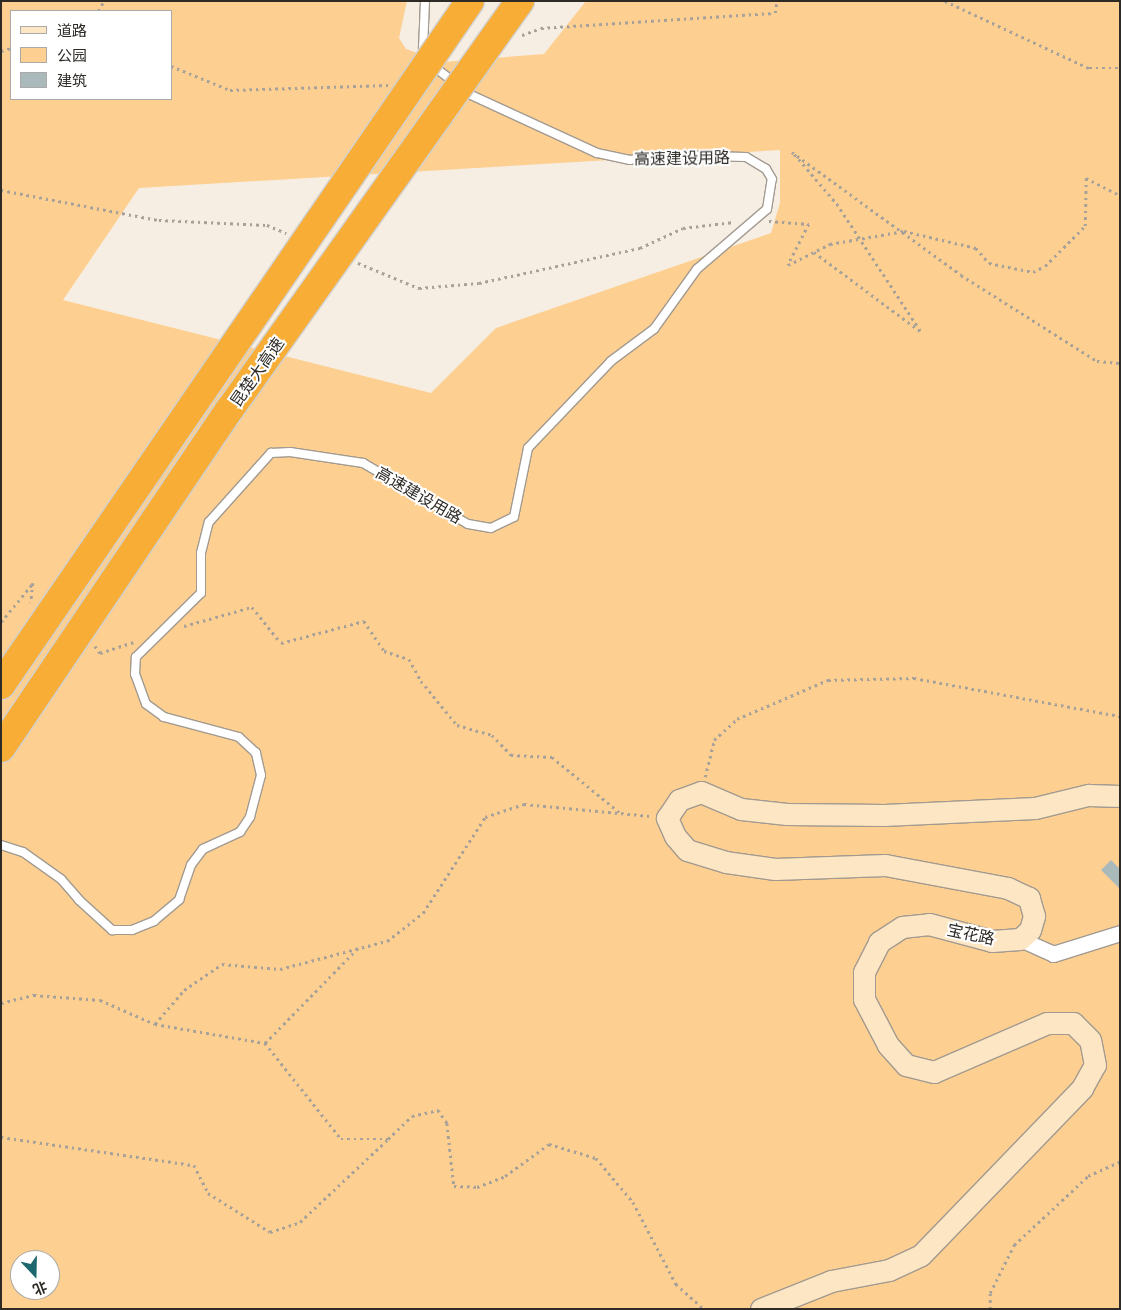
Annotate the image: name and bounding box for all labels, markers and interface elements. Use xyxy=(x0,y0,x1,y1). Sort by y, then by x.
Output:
legend xyxy=(10,10,172,100)
text: 道路 xyxy=(57,21,87,39)
text: 公园 xyxy=(57,46,87,64)
text: 建筑 xyxy=(57,71,87,89)
street label: 高速建设用路 xyxy=(634,148,730,168)
street label: 昆楚大高速 xyxy=(226,334,288,410)
street label: 高速建设用路 xyxy=(373,463,465,527)
street label: 宝花路 xyxy=(946,920,996,948)
north arrow xyxy=(10,1250,60,1300)
text: 北 xyxy=(31,1278,50,1299)

